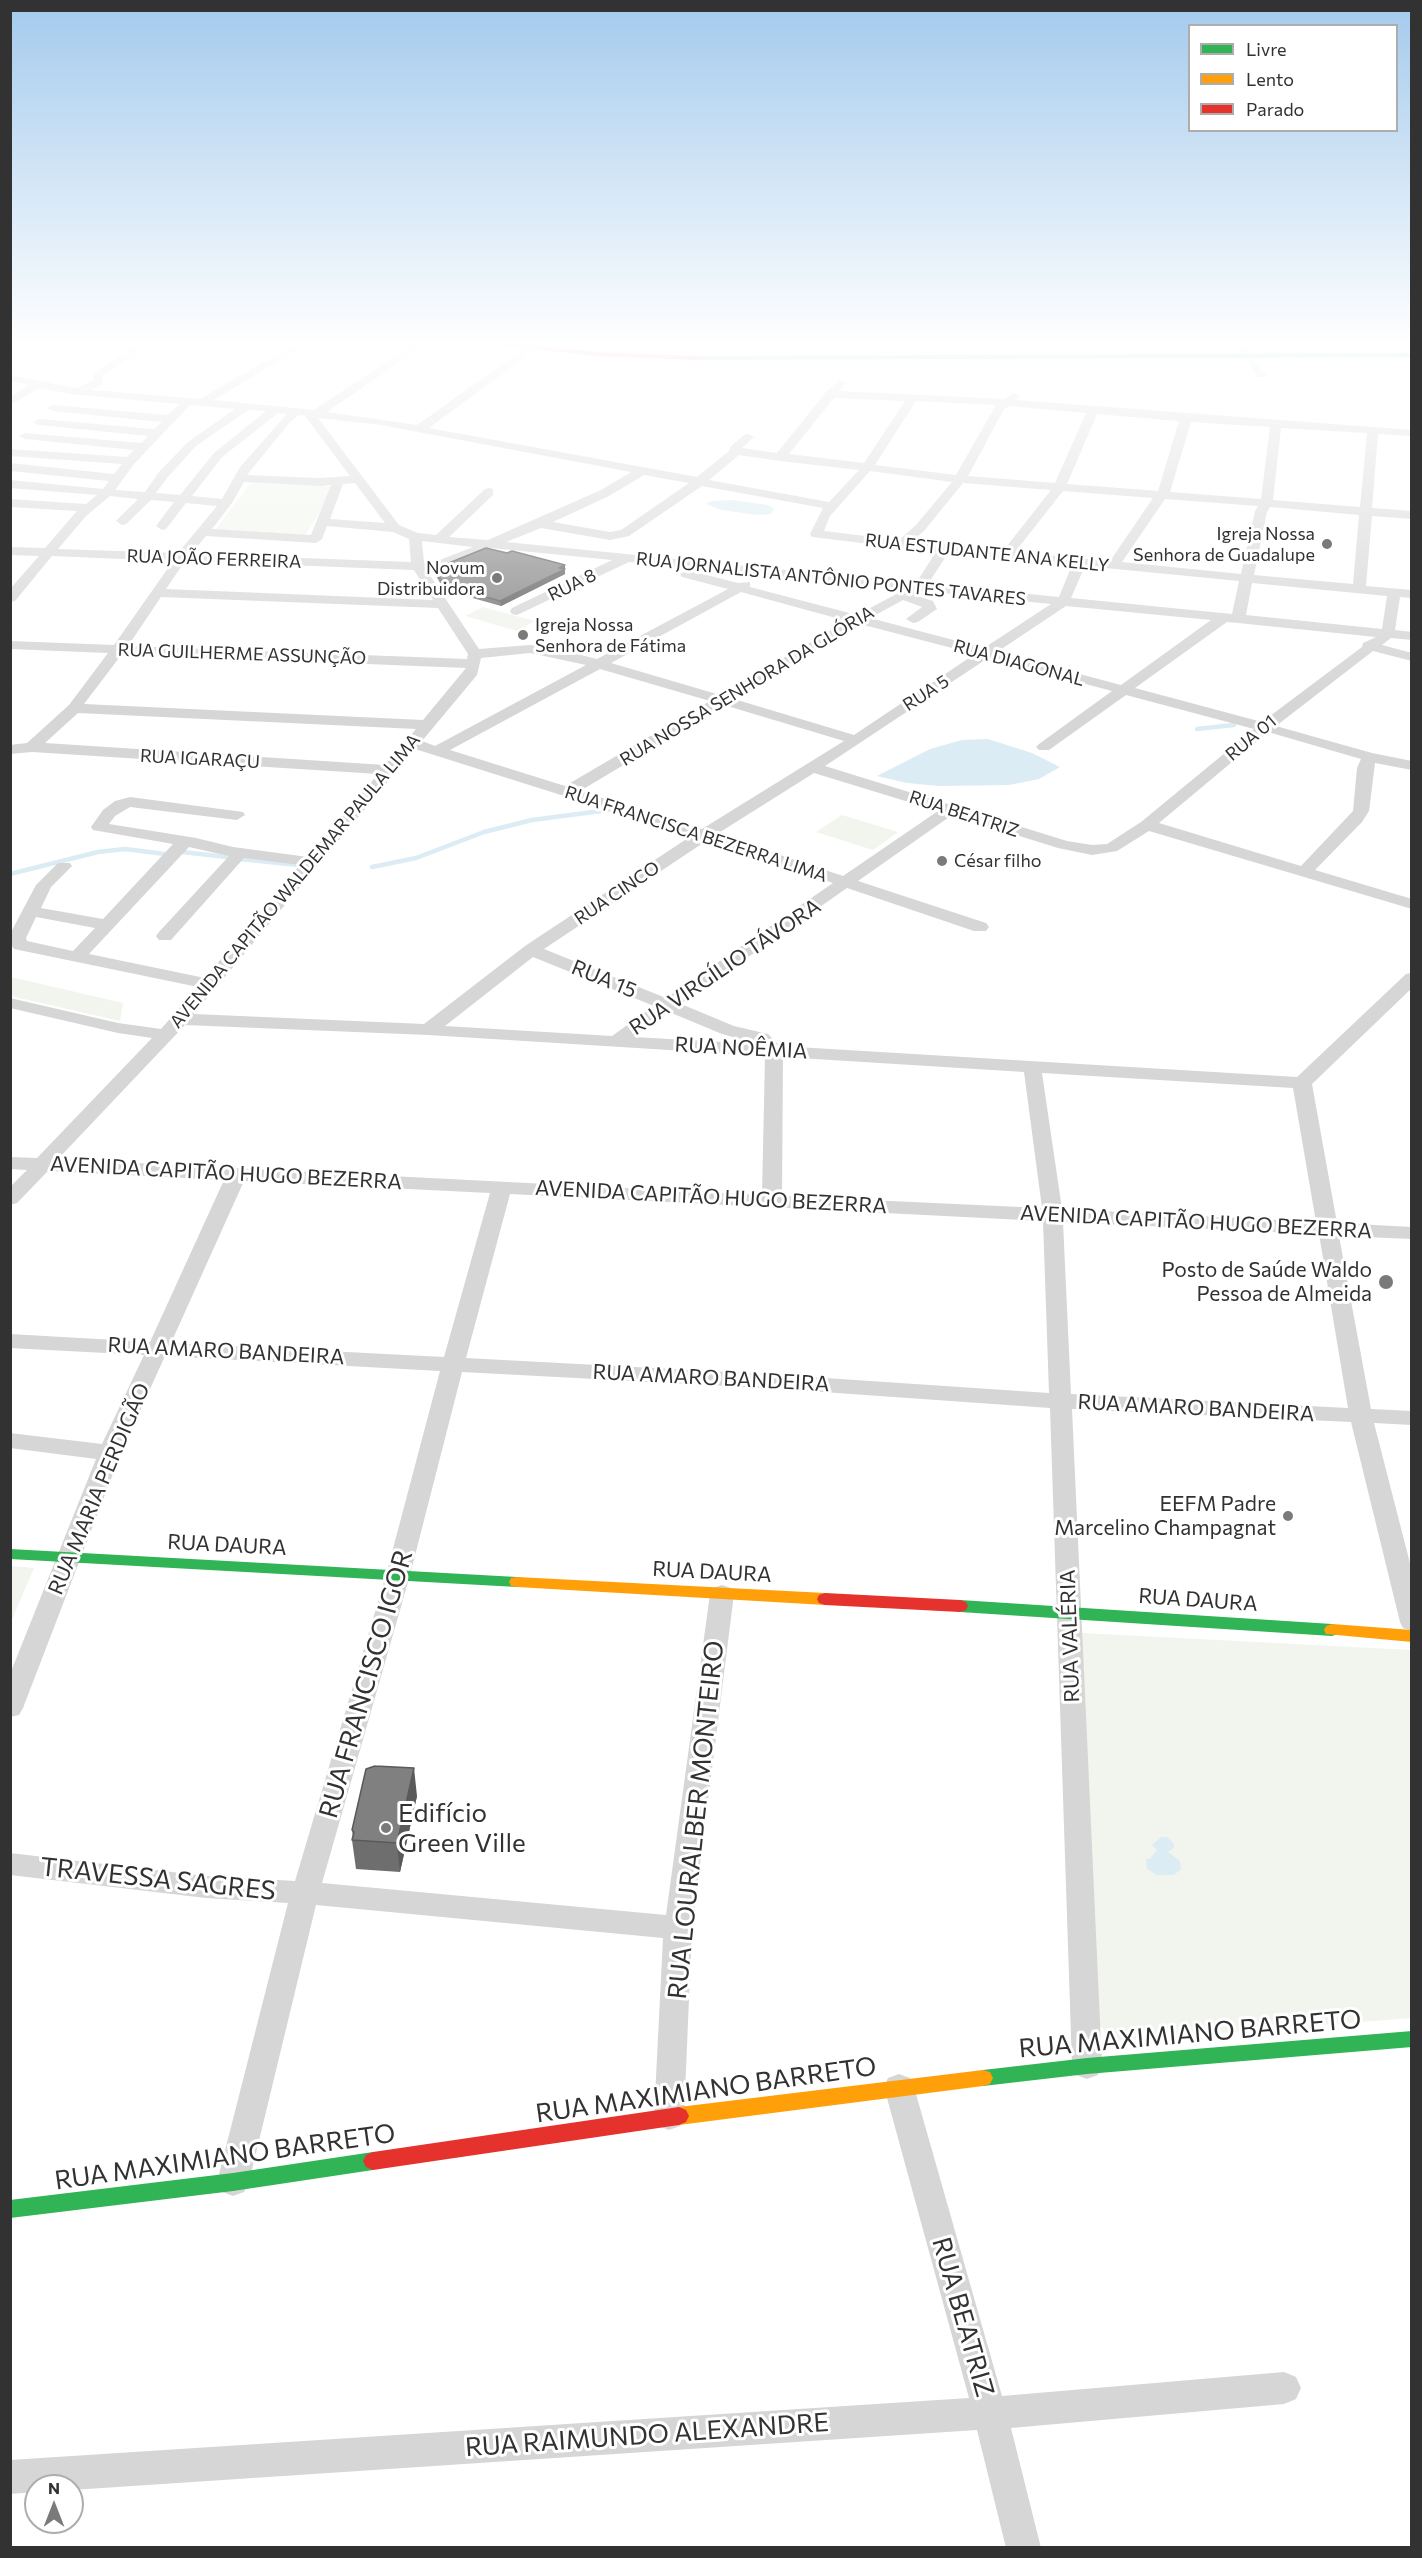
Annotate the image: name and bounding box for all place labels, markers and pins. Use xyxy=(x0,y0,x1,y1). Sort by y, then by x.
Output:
place label: Igreja Nossa Senhora de Guadalupe xyxy=(1133,523,1315,566)
marker: Igreja Nossa Senhora de Guadalupe xyxy=(1320,537,1334,551)
place label: Novum Distribuidora xyxy=(377,557,485,600)
marker: Novum Distribuidora xyxy=(490,571,504,585)
place label: Igreja Nossa Senhora de Fátima xyxy=(535,614,686,656)
marker: Igreja Nossa Senhora de Fátima xyxy=(516,628,530,642)
place label: César filho xyxy=(954,850,1041,872)
marker: César filho xyxy=(935,854,949,868)
place label: Posto de Saúde Waldo Pessoa de Almeida xyxy=(1162,1257,1372,1307)
marker: Posto de Saúde Waldo Pessoa de Almeida xyxy=(1377,1273,1395,1291)
place label: EEFM Padre Marcelino Champagnat xyxy=(1054,1491,1276,1541)
marker: EEFM Padre Marcelino Champagnat xyxy=(1281,1509,1295,1523)
place label: Edifício Green Ville xyxy=(398,1797,526,1858)
marker: Edifício Green Ville xyxy=(379,1821,393,1835)

